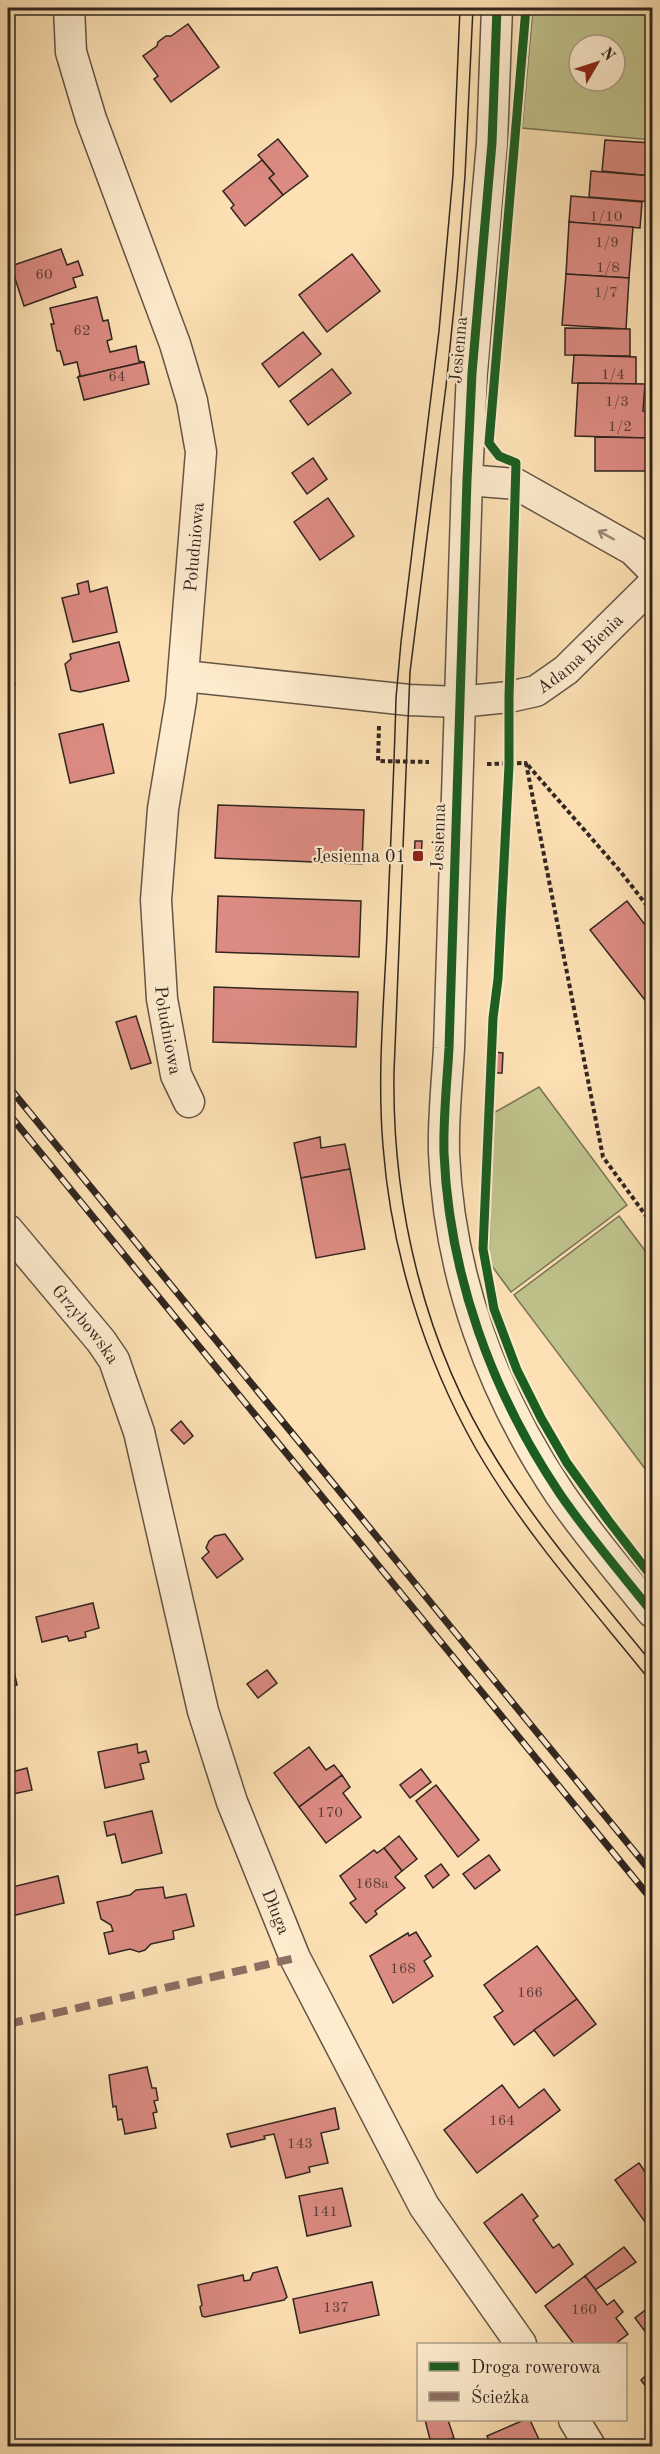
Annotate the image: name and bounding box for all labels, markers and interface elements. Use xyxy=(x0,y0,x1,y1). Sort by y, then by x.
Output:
north arrow xyxy=(567,33,627,93)
text: N xyxy=(597,45,618,65)
house number: 1/10 xyxy=(590,210,622,225)
house number: 1/9 xyxy=(595,236,619,251)
house number: 1/8 xyxy=(596,261,620,276)
house number: 60 xyxy=(35,268,53,283)
house number: 1/7 xyxy=(594,286,618,301)
street label: Jesienna xyxy=(447,316,471,384)
house number: 62 xyxy=(73,324,91,339)
house number: 1/4 xyxy=(601,368,625,383)
house number: 64 xyxy=(108,370,126,385)
house number: 1/3 xyxy=(605,395,629,410)
house number: 1/2 xyxy=(608,420,632,435)
street label: Południowa xyxy=(182,502,208,593)
one-way arrow xyxy=(597,528,614,540)
street label: Adama Bienia xyxy=(534,611,627,697)
street label: Jesienna xyxy=(429,803,449,871)
place label: Jesienna 01 xyxy=(313,848,406,866)
marker: Jesienna 01 xyxy=(411,849,425,863)
street label: Południowa xyxy=(151,985,184,1076)
street label: Grzybowska xyxy=(48,1282,122,1367)
house number: 170 xyxy=(317,1806,343,1821)
house number: 168a xyxy=(355,1877,389,1892)
street label: Długa xyxy=(258,1887,293,1937)
house number: 168 xyxy=(390,1962,416,1977)
house number: 166 xyxy=(517,1986,543,2001)
house number: 164 xyxy=(489,2114,515,2129)
house number: 143 xyxy=(287,2137,313,2152)
house number: 141 xyxy=(312,2205,338,2220)
house number: 137 xyxy=(323,2301,349,2316)
house number: 160 xyxy=(571,2303,597,2318)
legend xyxy=(417,2343,627,2421)
text: Droga rowerowa xyxy=(471,2359,601,2377)
text: Ścieżka xyxy=(471,2384,529,2407)

